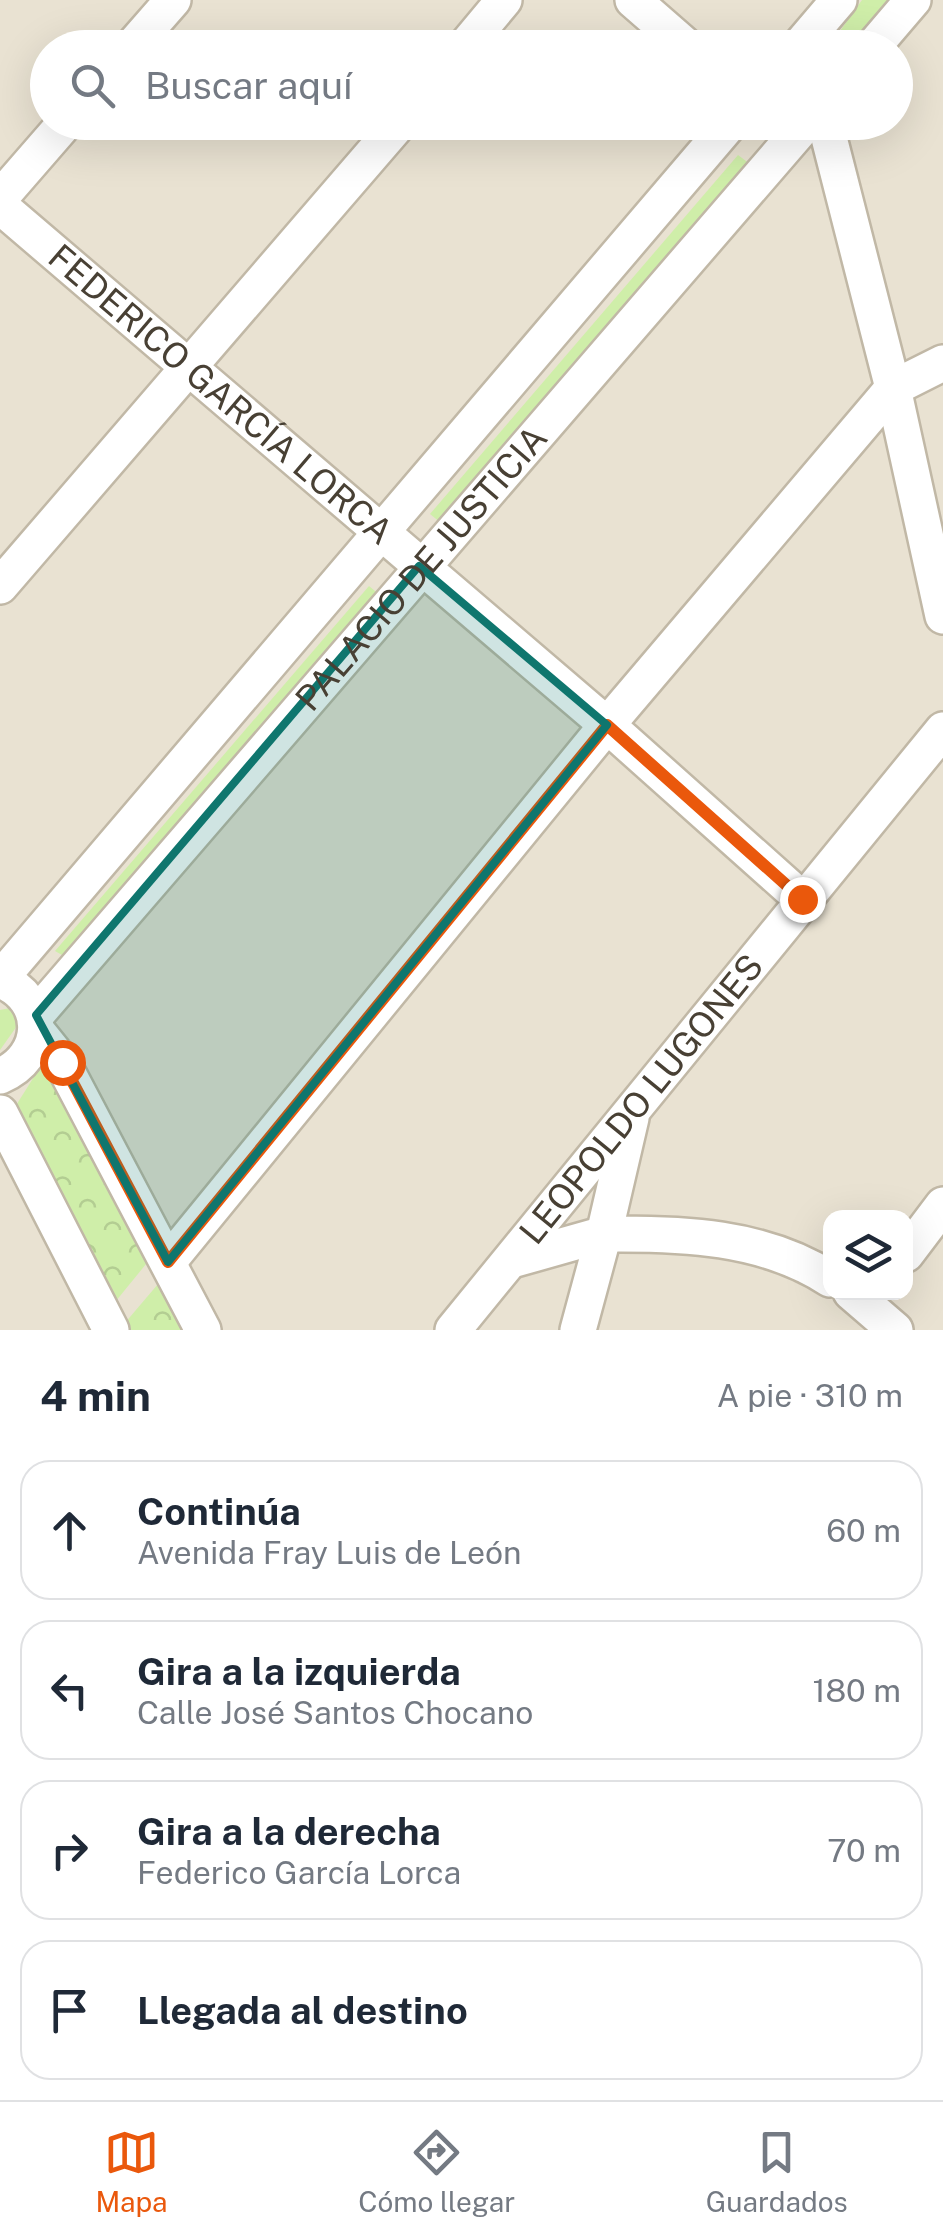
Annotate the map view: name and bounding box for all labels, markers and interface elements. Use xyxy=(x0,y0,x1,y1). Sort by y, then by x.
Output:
search box xyxy=(30,30,913,140)
icon: search xyxy=(65,58,120,113)
text: Buscar aquí xyxy=(145,63,352,108)
street label: FEDERICO GARCÍA LORCA xyxy=(40,236,401,552)
street label: PALACIO DE JUSTICIA xyxy=(287,417,555,719)
route end xyxy=(780,877,826,923)
street label: LEOPOLDO LUGONES xyxy=(511,946,771,1252)
route start xyxy=(40,1040,86,1086)
map controls xyxy=(823,1210,913,1300)
button: layers xyxy=(823,1210,913,1300)
text: 4 min xyxy=(40,1371,151,1420)
text: A pie · 310 m xyxy=(717,1377,903,1414)
text: Continúa xyxy=(137,1489,301,1534)
icon: ahead xyxy=(42,1503,97,1558)
text: 60 m xyxy=(826,1512,901,1549)
text: Avenida Fray Luis de León xyxy=(137,1534,522,1571)
text: Gira a la izquierda xyxy=(137,1649,461,1694)
icon: left xyxy=(42,1663,97,1718)
text: 180 m xyxy=(812,1672,901,1709)
text: Calle José Santos Chocano xyxy=(137,1694,533,1731)
text: Gira a la derecha xyxy=(137,1809,441,1854)
icon: right xyxy=(42,1823,97,1878)
text: 70 m xyxy=(827,1832,901,1869)
text: Federico García Lorca xyxy=(137,1854,461,1891)
icon: arrive xyxy=(42,1983,97,2038)
text: Llegada al destino xyxy=(137,1988,468,2033)
tab: Mapa xyxy=(95,2125,168,2218)
tab: Cómo llegar xyxy=(358,2125,515,2218)
tab: Guardados xyxy=(706,2125,848,2218)

